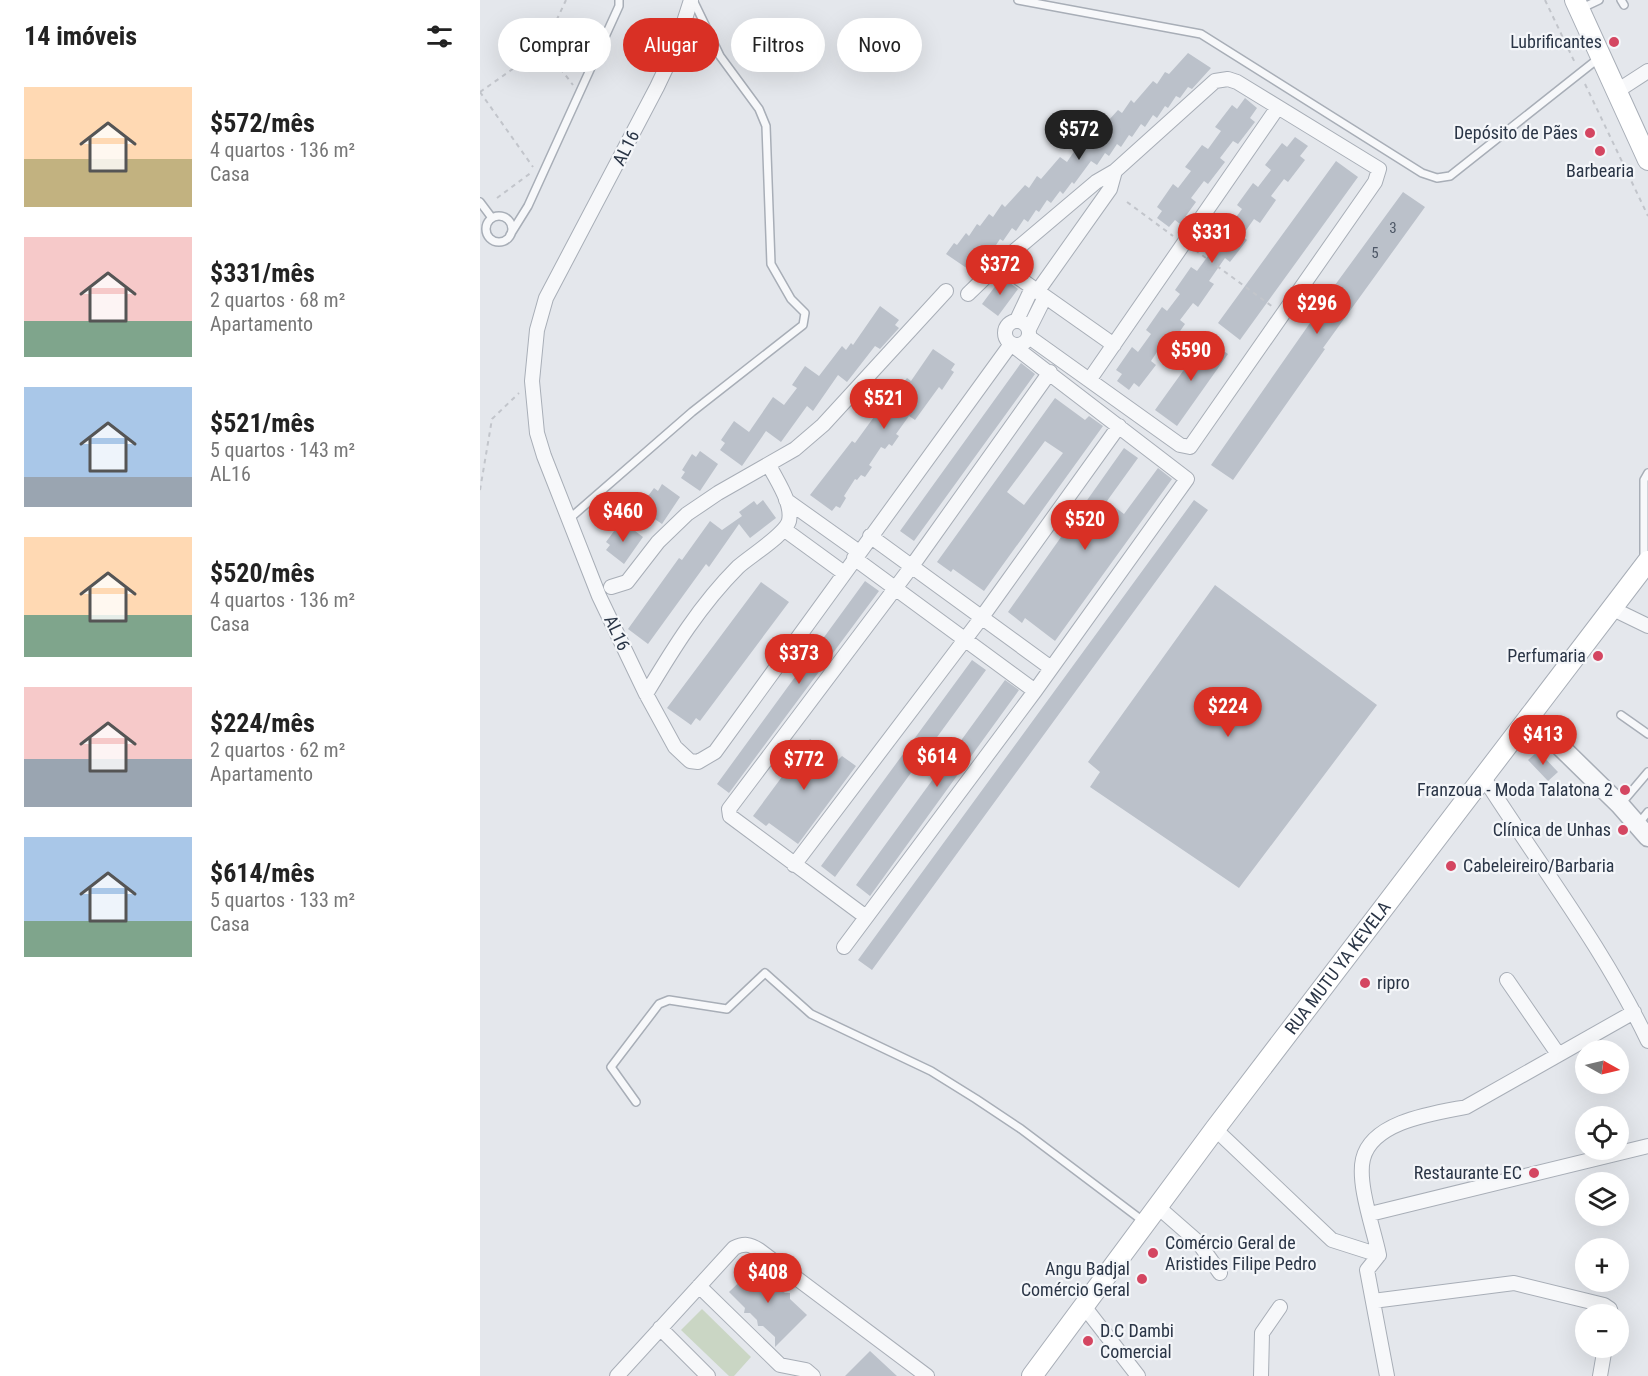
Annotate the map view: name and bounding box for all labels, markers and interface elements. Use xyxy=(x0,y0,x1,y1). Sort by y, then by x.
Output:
chip: Comprar xyxy=(498,18,611,72)
chip: Alugar xyxy=(623,18,719,72)
chip: Filtros xyxy=(731,18,825,72)
chip: Novo xyxy=(837,18,922,72)
icon: filters xyxy=(423,20,456,53)
text: 14 imóveis xyxy=(24,21,137,51)
place label: Lubrificantes xyxy=(1510,31,1602,52)
marker: Lubrificantes xyxy=(1607,35,1621,49)
text: $572/mês xyxy=(210,108,315,138)
pin: $572 xyxy=(1043,110,1115,161)
icon: home xyxy=(72,111,144,183)
text: $572 xyxy=(1059,117,1099,141)
place label: Depósito de Pães xyxy=(1454,122,1578,143)
marker: Depósito de Pães xyxy=(1583,126,1597,140)
street label: AL16 xyxy=(608,127,643,169)
text: 4 quartos · 136 m² xyxy=(210,138,355,162)
marker: Barbearia xyxy=(1593,144,1607,158)
place label: Barbearia xyxy=(1566,160,1634,181)
text: Casa xyxy=(210,162,250,186)
pin: $331 xyxy=(1176,213,1248,264)
house number: 3 xyxy=(1389,219,1397,237)
text: $331 xyxy=(1192,220,1232,244)
house number: 5 xyxy=(1371,244,1379,262)
pin: $372 xyxy=(964,245,1036,296)
text: $372 xyxy=(980,252,1020,276)
text: $331/mês xyxy=(210,258,315,288)
icon: home xyxy=(72,261,144,333)
pin: $296 xyxy=(1281,284,1353,335)
text: 2 quartos · 68 m² xyxy=(210,288,345,312)
text: $296 xyxy=(1297,291,1337,315)
text: Apartamento xyxy=(210,312,313,336)
pin: $590 xyxy=(1155,331,1227,382)
text: $590 xyxy=(1171,338,1211,362)
pin: $521 xyxy=(848,379,920,430)
text: $521 xyxy=(864,386,904,410)
text: $521/mês xyxy=(210,408,315,438)
icon: home xyxy=(72,411,144,483)
text: 5 quartos · 143 m² xyxy=(210,438,355,462)
text: AL16 xyxy=(210,462,251,486)
pin: $460 xyxy=(587,492,659,543)
text: $460 xyxy=(603,499,643,523)
pin: $520 xyxy=(1049,500,1121,551)
text: $520 xyxy=(1065,507,1105,531)
text: $520/mês xyxy=(210,558,315,588)
icon: home xyxy=(72,561,144,633)
text: 4 quartos · 136 m² xyxy=(210,588,355,612)
text: Casa xyxy=(210,612,250,636)
street label: AL16 xyxy=(600,612,635,654)
pin: $373 xyxy=(763,634,835,685)
text: $373 xyxy=(779,641,819,665)
place label: Perfumaria xyxy=(1507,645,1586,666)
marker: Perfumaria xyxy=(1591,649,1605,663)
pin: $224 xyxy=(1192,687,1264,738)
text: $224 xyxy=(1208,694,1248,718)
text: $224/mês xyxy=(210,708,315,738)
icon: home xyxy=(72,711,144,783)
pin: $413 xyxy=(1507,715,1579,766)
text: $413 xyxy=(1523,722,1563,746)
pin: $614 xyxy=(901,737,973,788)
text: 2 quartos · 62 m² xyxy=(210,738,345,762)
pin: $772 xyxy=(768,740,840,791)
text: $614 xyxy=(917,744,957,768)
text: $772 xyxy=(784,747,824,771)
text: Apartamento xyxy=(210,762,313,786)
place label: Franzoua - Moda Talatona 2 xyxy=(1417,779,1613,800)
marker: Franzoua - Moda Talatona 2 xyxy=(1618,783,1632,797)
place label: Clínica de Unhas xyxy=(1493,819,1611,840)
marker: Clínica de Unhas xyxy=(1616,823,1630,837)
place label: Cabeleireiro/Barbaria xyxy=(1463,855,1614,876)
text: $614/mês xyxy=(210,858,315,888)
marker: Cabeleireiro/Barbaria xyxy=(1444,859,1458,873)
icon: home xyxy=(72,861,144,933)
text: 5 quartos · 133 m² xyxy=(210,888,355,912)
street label: RUA MUTU YA KEVELA xyxy=(1280,897,1395,1038)
text: Casa xyxy=(210,912,250,936)
place label: ripro xyxy=(1377,972,1410,993)
marker: ripro xyxy=(1358,976,1372,990)
north arrow xyxy=(1575,1040,1629,1094)
map controls xyxy=(1575,1040,1629,1358)
button: locate xyxy=(1575,1106,1629,1160)
place label: Restaurante EC xyxy=(1414,1162,1522,1183)
marker: Restaurante EC xyxy=(1527,1166,1541,1180)
button: layers xyxy=(1575,1172,1629,1226)
place label: Comércio Geral de Aristides Filipe Pedro xyxy=(1165,1232,1316,1274)
button: + xyxy=(1575,1238,1629,1292)
marker: Comércio Geral de Aristides Filipe Pedro xyxy=(1146,1246,1160,1260)
pin: $408 xyxy=(732,1253,804,1304)
place label: Angu Badjal Comércio Geral xyxy=(1021,1258,1130,1300)
text: $408 xyxy=(748,1260,788,1284)
marker: Angu Badjal Comércio Geral xyxy=(1135,1272,1149,1286)
button: − xyxy=(1575,1304,1629,1358)
place label: D.C Dambi Comercial xyxy=(1100,1320,1174,1362)
marker: D.C Dambi Comercial xyxy=(1081,1334,1095,1348)

